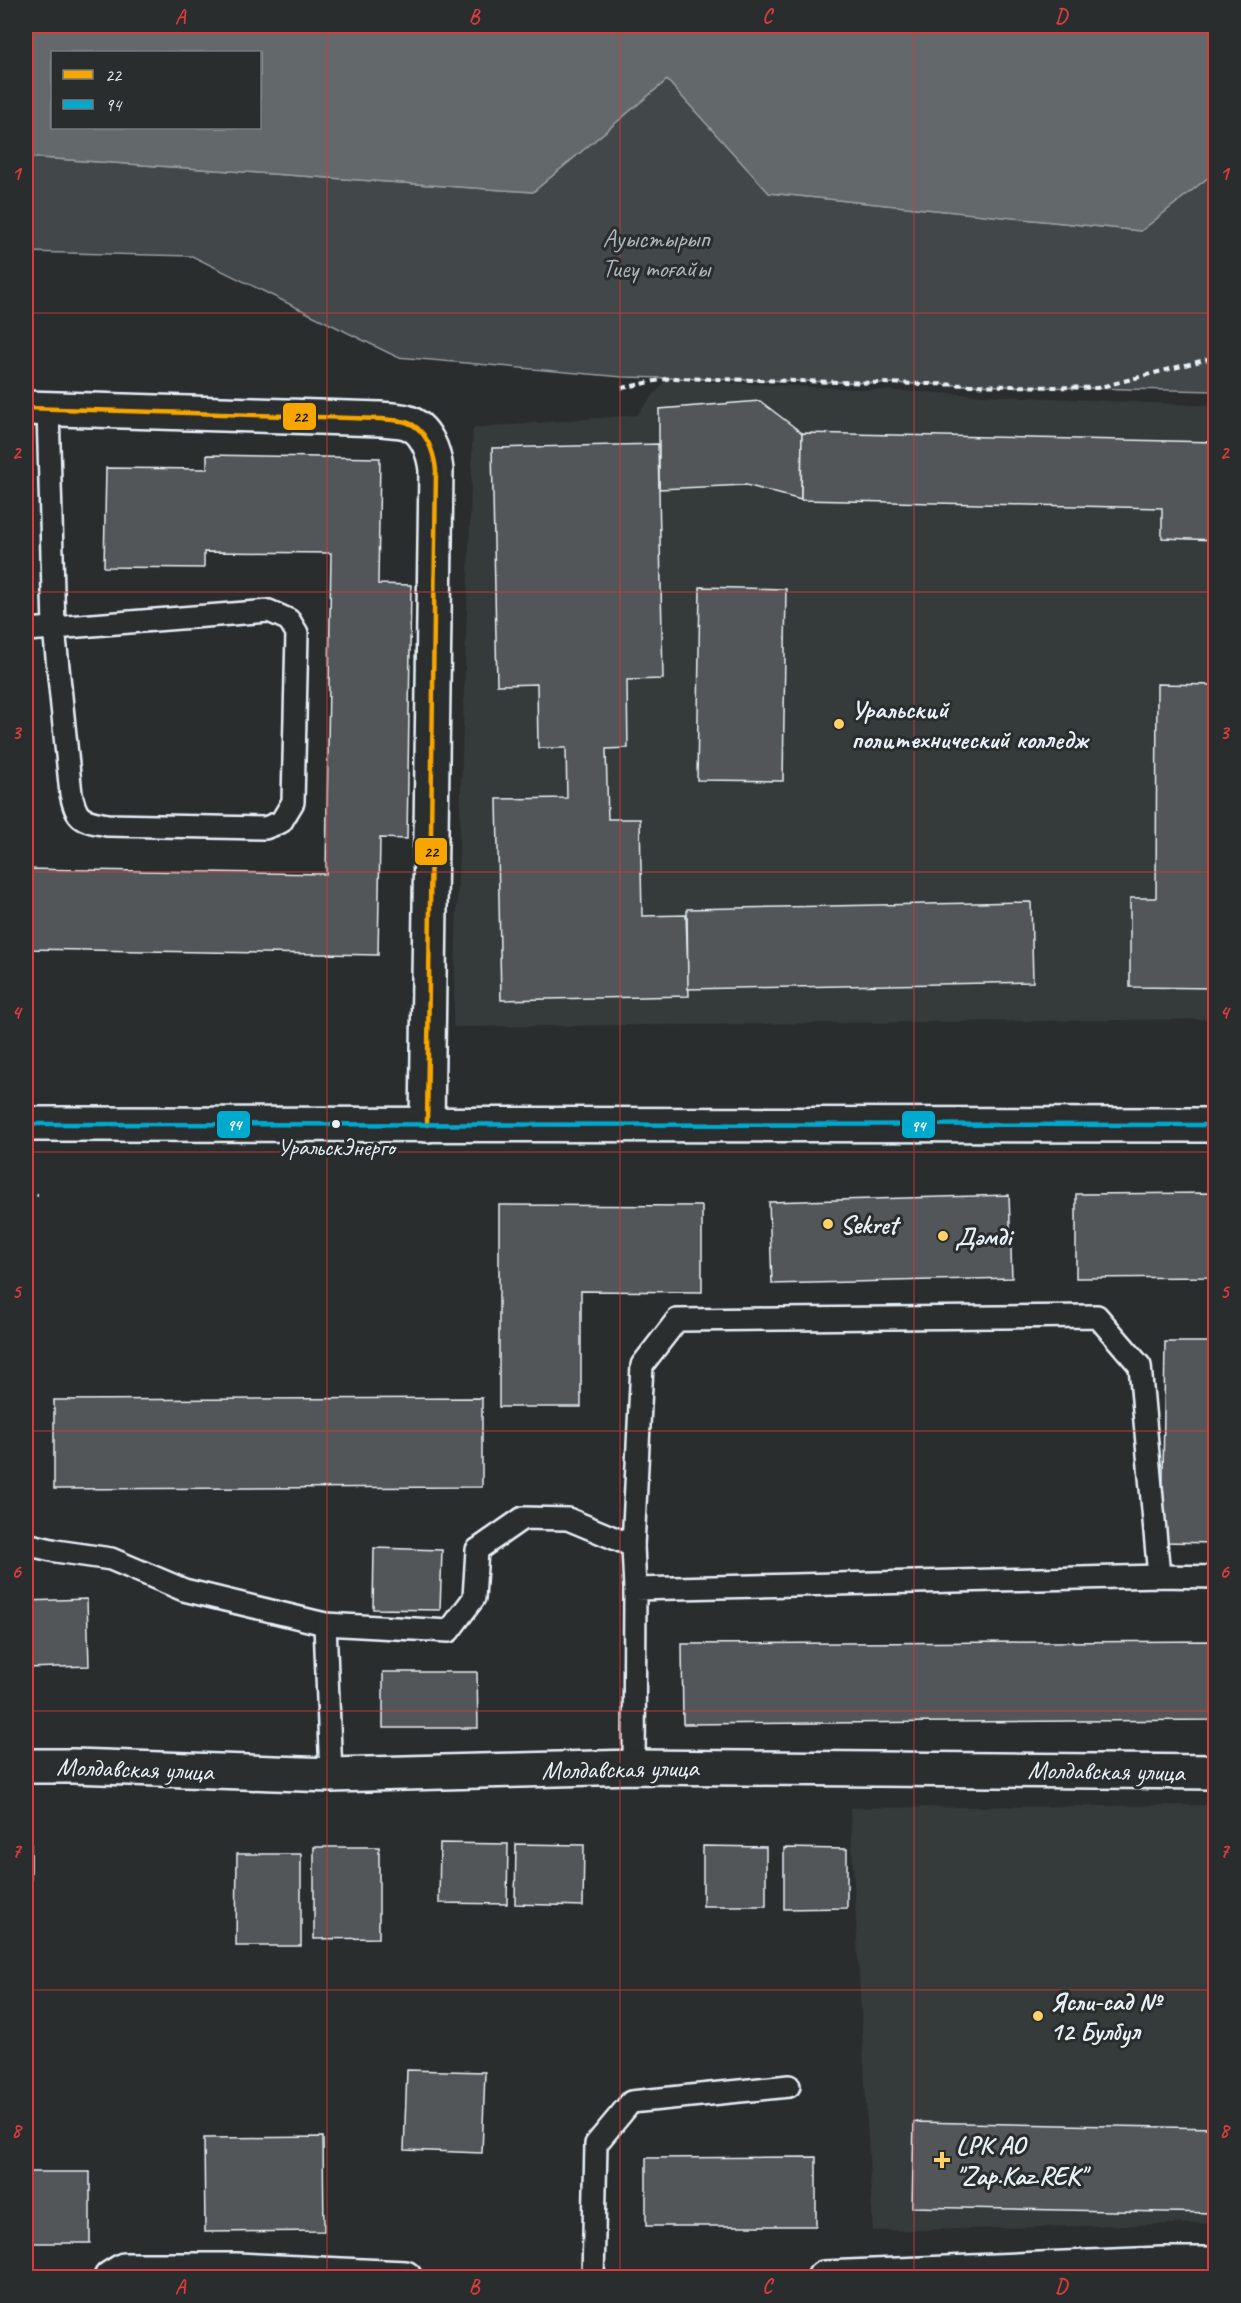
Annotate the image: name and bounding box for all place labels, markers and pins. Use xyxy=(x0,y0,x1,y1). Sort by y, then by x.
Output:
place label: Уральский политехнический колледж xyxy=(851,693,1090,756)
marker: Уральский политехнический колледж xyxy=(832,717,846,731)
marker: УральскЭнерго xyxy=(330,1118,342,1130)
place label: УральскЭнерго xyxy=(277,1132,397,1162)
place label: Sekret xyxy=(840,1208,902,1241)
marker: Sekret xyxy=(821,1217,835,1231)
place label: Дəмді xyxy=(955,1220,1015,1253)
marker: Дəмді xyxy=(936,1229,950,1243)
place label: Ясли-сад № 12 Булбул xyxy=(1050,1985,1164,2048)
marker: Ясли-сад № 12 Булбул xyxy=(1031,2009,1045,2023)
place label: LPK AO "Zap.Kaz.REK" xyxy=(956,2129,1091,2192)
marker: LPK AO "Zap.Kaz.REK" xyxy=(933,2151,951,2169)

